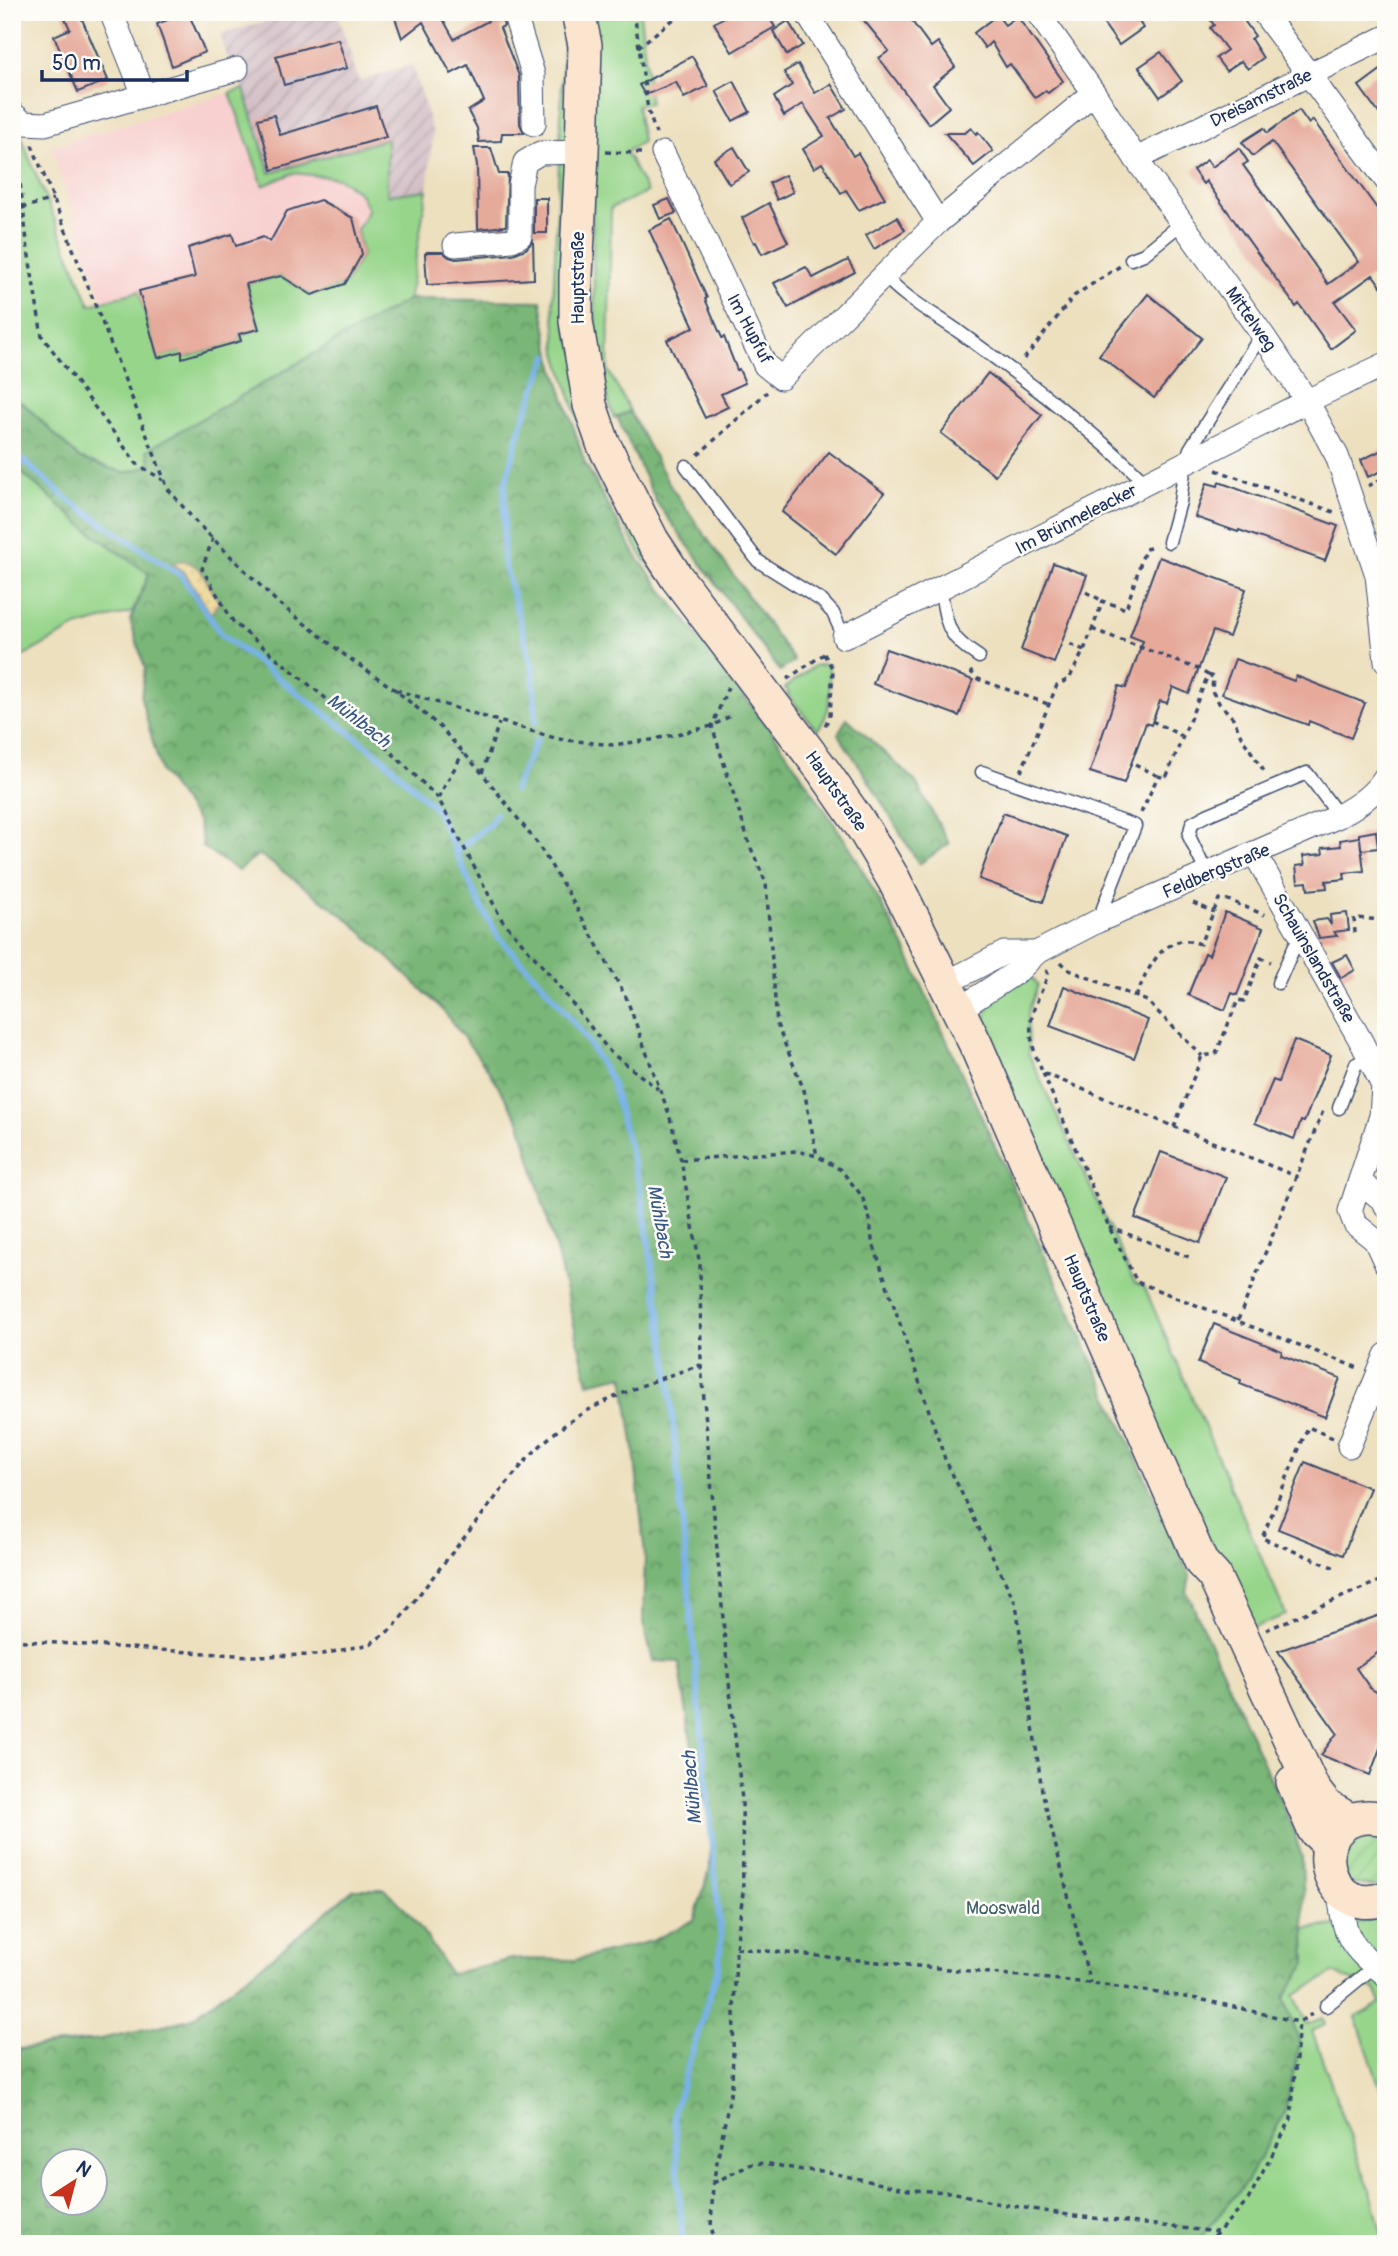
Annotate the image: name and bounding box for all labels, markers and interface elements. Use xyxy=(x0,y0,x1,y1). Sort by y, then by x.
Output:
scale bar xyxy=(42,38,187,82)
text: 50 m xyxy=(52,50,101,77)
street label: Dreisamstraße xyxy=(1207,64,1316,133)
street label: Hauptstraße xyxy=(567,231,590,325)
street label: Mittelweg xyxy=(1220,282,1281,356)
street label: Im Hupfuf xyxy=(721,290,778,369)
street label: Im Brünneleacker xyxy=(1011,479,1141,560)
water label: Mühlbach xyxy=(322,689,396,754)
street label: Hauptstraße xyxy=(799,747,872,836)
street label: Feldbergstraße xyxy=(1159,839,1273,904)
street label: Schauinslandstraße xyxy=(1267,889,1360,1027)
water label: Mühlbach xyxy=(642,1183,678,1261)
street label: Hauptstraße xyxy=(1058,1251,1115,1346)
water label: Mühlbach xyxy=(677,1749,707,1826)
park label: Mooswald xyxy=(966,1897,1040,1920)
north arrow xyxy=(38,2148,108,2218)
text: N xyxy=(71,2156,96,2183)

